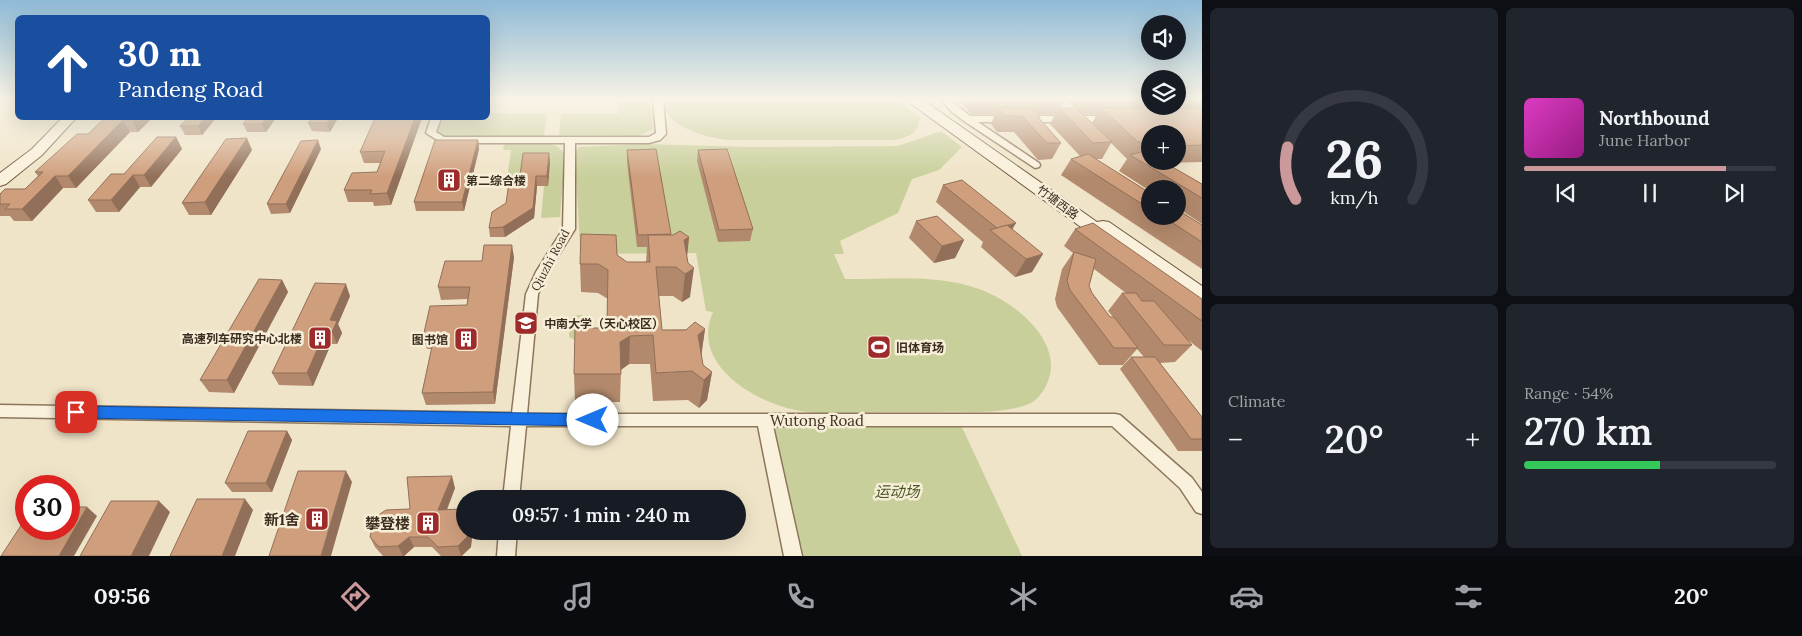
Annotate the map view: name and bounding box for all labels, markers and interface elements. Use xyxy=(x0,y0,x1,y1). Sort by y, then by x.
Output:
map controls xyxy=(1141,15,1186,225)
button: sound xyxy=(1141,15,1186,60)
text: 30 m xyxy=(118,31,201,76)
icon: ahead xyxy=(35,35,100,100)
button: layers xyxy=(1141,70,1186,115)
text: Pandeng Road xyxy=(118,75,263,103)
text: Northbound xyxy=(1599,106,1710,130)
button: + xyxy=(1141,125,1186,170)
text: 26 xyxy=(1325,126,1383,192)
text: June Harbor xyxy=(1599,130,1690,150)
building icon: 第二综合楼 xyxy=(436,167,462,193)
place label: 第二综合楼 xyxy=(466,173,526,188)
icon: previous xyxy=(1552,179,1580,207)
icon: pause xyxy=(1636,179,1664,207)
icon: next xyxy=(1720,179,1748,207)
button: − xyxy=(1141,180,1186,225)
street label: 竹塘西路 xyxy=(1034,182,1082,222)
text: km/h xyxy=(1330,186,1378,209)
street label: Qiuzhi Road xyxy=(527,227,573,293)
school or university icon: 中南大学（天心校区） xyxy=(513,310,539,336)
place label: 中南大学（天心校区） xyxy=(544,316,664,331)
building icon: 高速列车研究中心北楼 xyxy=(307,325,333,351)
building icon: 图书馆 xyxy=(453,326,479,352)
place label: 高速列车研究中心北楼 xyxy=(182,331,302,346)
place label: 图书馆 xyxy=(412,332,448,347)
sports icon: 旧体育场 xyxy=(866,334,892,360)
place label: 旧体育场 xyxy=(896,340,944,355)
text: Range · 54% xyxy=(1524,383,1613,403)
pin xyxy=(55,391,97,433)
text: Climate xyxy=(1228,391,1285,411)
position arrow xyxy=(566,393,618,445)
icon: arrive xyxy=(62,398,90,426)
text: 270 km xyxy=(1524,407,1652,455)
street label: Wutong Road xyxy=(770,411,864,430)
text: 20° xyxy=(1324,415,1384,463)
text: − xyxy=(1228,422,1243,458)
text: + xyxy=(1465,422,1480,458)
speed limit sign: 30 xyxy=(15,475,80,540)
park label: 运动场 xyxy=(874,482,921,501)
text: 09:57 · 1 min · 240 m xyxy=(512,503,690,527)
building icon: 新1舍 xyxy=(304,506,330,532)
place label: 新1舍 xyxy=(264,510,300,529)
building icon: 攀登楼 xyxy=(415,510,441,536)
place label: 攀登楼 xyxy=(365,514,410,533)
icon: directions xyxy=(338,579,373,614)
icon: music xyxy=(561,579,596,614)
icon: phone xyxy=(783,579,818,614)
icon: climate xyxy=(1006,579,1041,614)
icon: car xyxy=(1229,579,1264,614)
icon: filters xyxy=(1451,579,1486,614)
text: 09:56 xyxy=(94,582,151,610)
text: 20° xyxy=(1674,582,1708,610)

